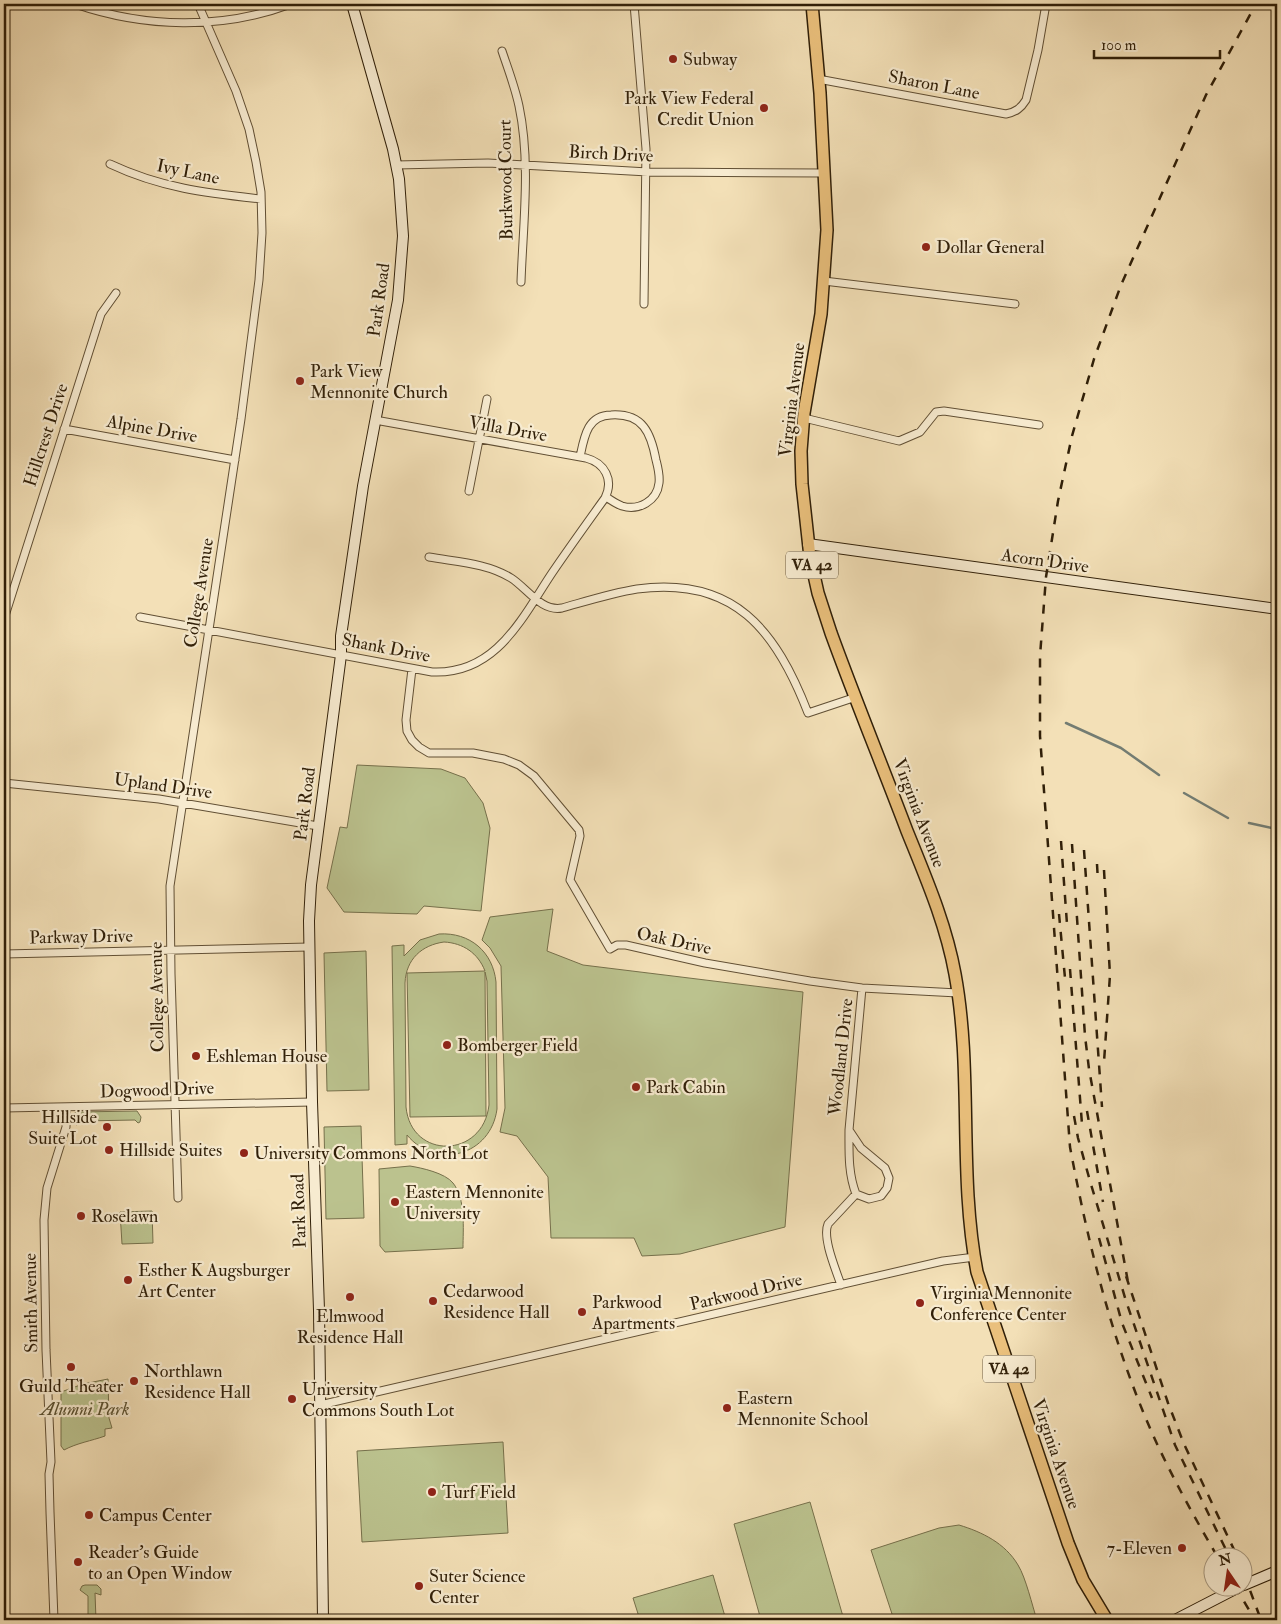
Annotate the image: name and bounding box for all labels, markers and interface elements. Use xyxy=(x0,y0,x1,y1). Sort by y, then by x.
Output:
scale bar xyxy=(1094,28,1220,60)
text: 100 m xyxy=(1101,36,1137,55)
place label: Subway xyxy=(683,48,738,71)
marker: Subway xyxy=(667,53,679,65)
street label: Sharon Lane xyxy=(886,65,982,105)
place label: Park View Federal Credit Union xyxy=(624,87,754,131)
marker: Park View Federal Credit Union xyxy=(758,102,770,114)
street label: Burkwood Court xyxy=(493,119,519,241)
street label: Birch Drive xyxy=(568,140,654,168)
street label: Ivy Lane xyxy=(154,154,222,190)
place label: Dollar General xyxy=(936,236,1045,259)
marker: Dollar General xyxy=(920,241,932,253)
street label: Park Road xyxy=(362,262,396,338)
street label: Virginia Avenue xyxy=(774,341,810,459)
place label: Park View Mennonite Church xyxy=(310,360,449,404)
marker: Park View Mennonite Church xyxy=(294,375,306,387)
street label: Hillcrest Drive xyxy=(19,380,74,490)
street label: Alpine Drive xyxy=(104,410,200,448)
street label: Villa Drive xyxy=(467,411,549,447)
street label: College Avenue xyxy=(179,536,219,649)
street label: Acorn Drive xyxy=(999,543,1091,579)
road number: VA 42 xyxy=(786,552,838,578)
street label: Shank Drive xyxy=(340,628,433,668)
street label: Virginia Avenue xyxy=(888,755,951,871)
street label: Park Road xyxy=(289,766,321,842)
street label: Upland Drive xyxy=(112,768,214,804)
street label: Oak Drive xyxy=(635,922,714,960)
street label: Parkway Drive xyxy=(29,925,134,949)
street label: College Avenue xyxy=(145,941,169,1053)
street label: Woodland Drive xyxy=(823,997,859,1118)
place label: Bomberger Field xyxy=(457,1034,578,1057)
marker: Bomberger Field xyxy=(441,1039,453,1051)
place label: Eshleman House xyxy=(206,1045,328,1068)
marker: Eshleman House xyxy=(190,1050,202,1062)
street label: Dogwood Drive xyxy=(99,1076,215,1103)
place label: Park Cabin xyxy=(646,1076,726,1099)
marker: Park Cabin xyxy=(630,1081,642,1093)
place label: Hillside Suite Lot xyxy=(28,1106,97,1150)
marker: Hillside Suite Lot xyxy=(101,1121,113,1133)
place label: Hillside Suites xyxy=(119,1139,222,1162)
place label: University Commons North Lot xyxy=(254,1142,488,1165)
marker: Hillside Suites xyxy=(103,1144,115,1156)
marker: University Commons North Lot xyxy=(238,1147,250,1159)
street label: Park Road xyxy=(286,1173,312,1248)
place label: Eastern Mennonite University xyxy=(405,1181,544,1225)
marker: Eastern Mennonite University xyxy=(389,1196,401,1208)
place label: Roselawn xyxy=(91,1205,158,1228)
marker: Roselawn xyxy=(75,1210,87,1222)
street label: Smith Avenue xyxy=(19,1252,43,1353)
place label: Esther K Augsburger Art Center xyxy=(137,1259,291,1303)
street label: Parkwood Drive xyxy=(687,1268,805,1316)
marker: Esther K Augsburger Art Center xyxy=(122,1274,134,1286)
place label: Cedarwood Residence Hall xyxy=(443,1280,550,1324)
place label: Virginia Mennonite Conference Center xyxy=(930,1282,1073,1326)
marker: Elmwood Residence Hall xyxy=(344,1291,356,1303)
place label: Parkwood Apartments xyxy=(591,1291,675,1335)
marker: Cedarwood Residence Hall xyxy=(427,1295,439,1307)
marker: Virginia Mennonite Conference Center xyxy=(914,1297,926,1309)
place label: Elmwood Residence Hall xyxy=(297,1305,404,1349)
marker: Parkwood Apartments xyxy=(576,1306,588,1318)
road number: VA 42 xyxy=(983,1356,1035,1382)
place label: Northlawn Residence Hall xyxy=(144,1360,251,1404)
marker: Guild Theater xyxy=(65,1361,77,1373)
place label: Guild Theater xyxy=(19,1375,123,1398)
marker: Northlawn Residence Hall xyxy=(128,1375,140,1387)
place label: University Commons South Lot xyxy=(302,1378,454,1422)
place label: Eastern Mennonite School xyxy=(737,1387,869,1431)
marker: University Commons South Lot xyxy=(286,1393,298,1405)
street label: Virginia Avenue xyxy=(1026,1396,1086,1513)
park label: Alumni Park xyxy=(39,1398,129,1421)
marker: Eastern Mennonite School xyxy=(721,1402,733,1414)
place label: Turf Field xyxy=(442,1481,516,1504)
marker: Turf Field xyxy=(426,1486,438,1498)
place label: Campus Center xyxy=(99,1504,212,1527)
marker: Campus Center xyxy=(83,1509,95,1521)
place label: 7-Eleven xyxy=(1107,1537,1172,1560)
place label: Reader's Guide to an Open Window xyxy=(88,1541,233,1585)
marker: 7-Eleven xyxy=(1176,1542,1188,1554)
north arrow xyxy=(1204,1546,1254,1596)
text: N xyxy=(1216,1550,1234,1570)
marker: Reader's Guide to an Open Window xyxy=(72,1556,84,1568)
place label: Suter Science Center xyxy=(429,1565,526,1609)
marker: Suter Science Center xyxy=(413,1580,425,1592)

